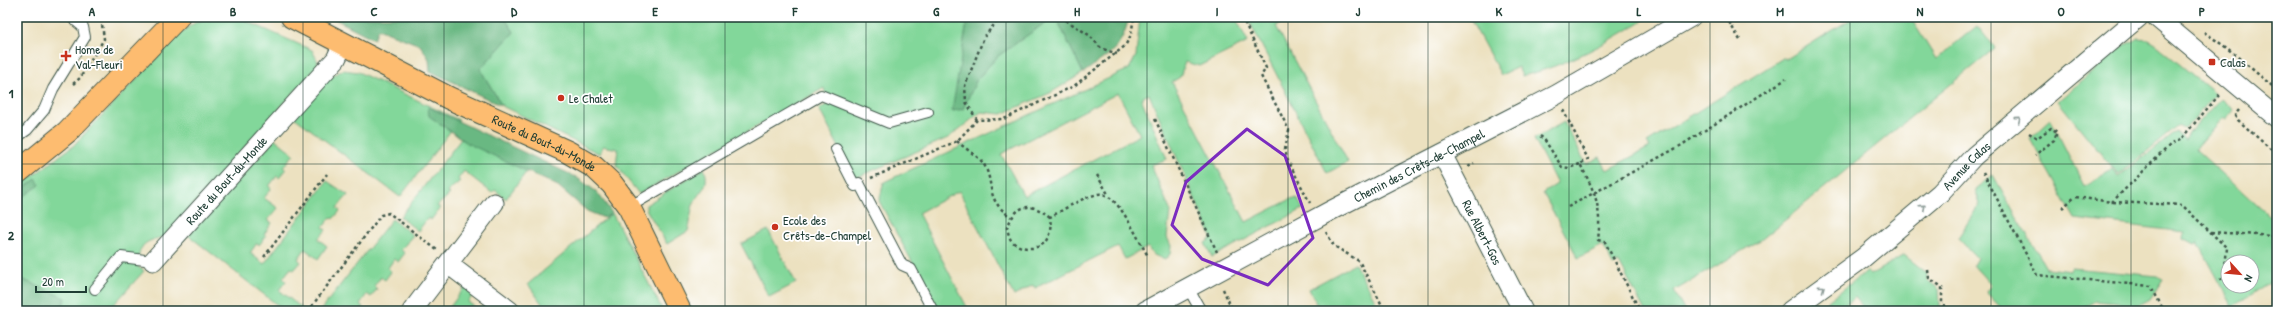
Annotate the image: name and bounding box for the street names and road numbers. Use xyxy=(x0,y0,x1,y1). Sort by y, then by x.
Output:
street label: Route du Bout-du-Monde xyxy=(489,110,600,176)
street label: Chemin des Crêts-de-Champel xyxy=(1350,124,1488,207)
street label: Route du Bout-du-Monde xyxy=(181,132,271,228)
street label: Avenue Calas xyxy=(1938,137,1994,194)
street label: Rue Albert-Gos xyxy=(1458,197,1507,268)

